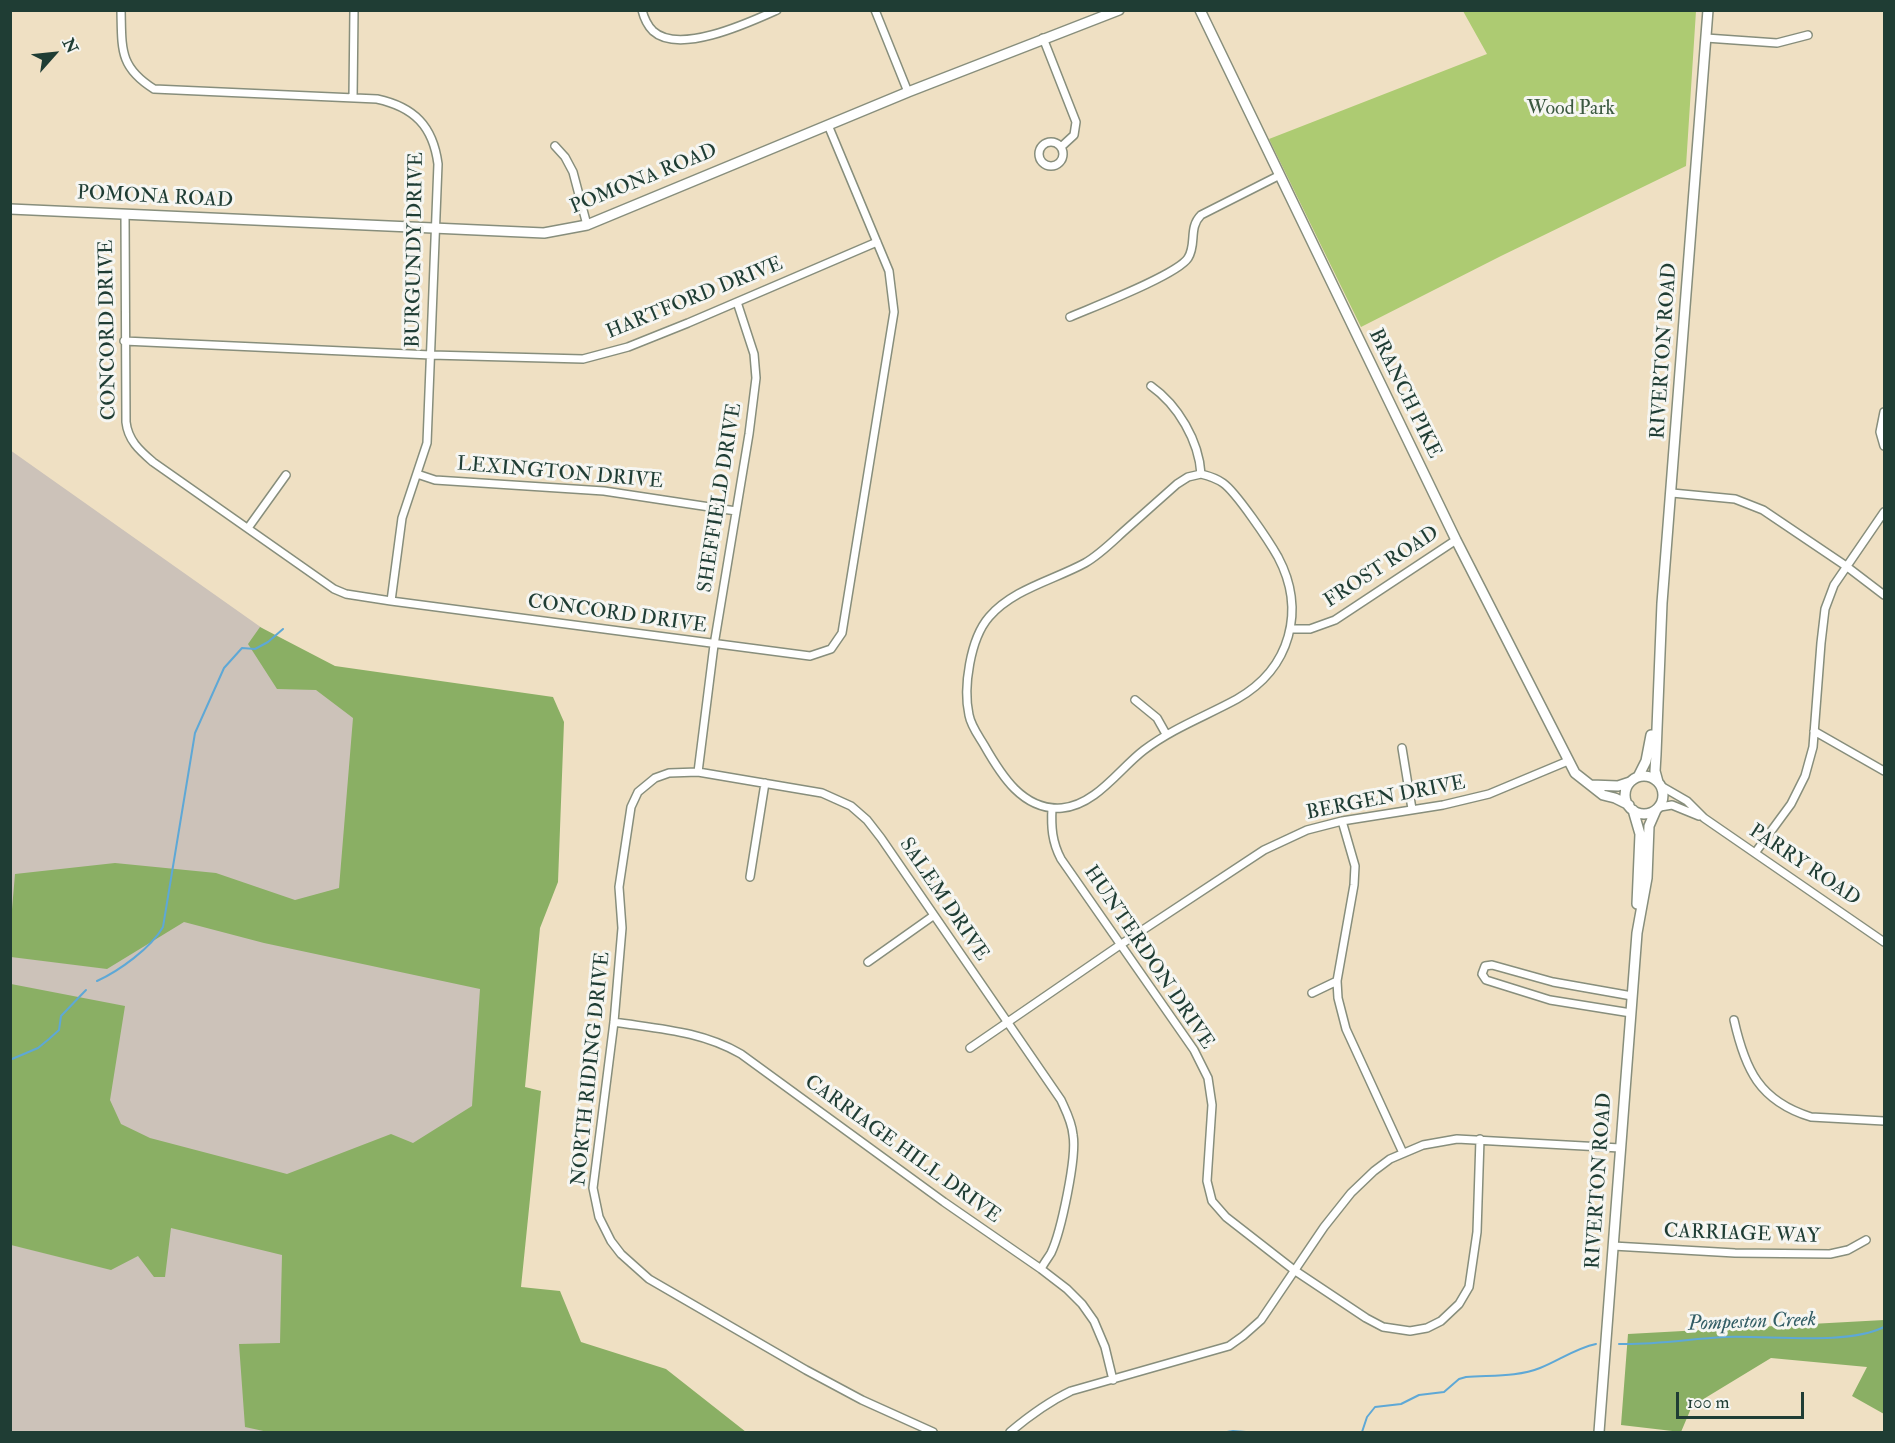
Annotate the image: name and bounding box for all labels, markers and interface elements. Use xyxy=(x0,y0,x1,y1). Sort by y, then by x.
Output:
north arrow xyxy=(24,24,84,84)
text: N xyxy=(58,35,82,57)
park label: Wood Park xyxy=(1527,98,1615,122)
street label: POMONA ROAD xyxy=(567,140,721,220)
street label: BURGUNDY DRIVE xyxy=(402,152,430,348)
street label: POMONA ROAD xyxy=(76,182,234,214)
street label: CONCORD DRIVE xyxy=(95,239,123,421)
street label: HARTFORD DRIVE xyxy=(603,253,787,345)
street label: RIVERTON ROAD xyxy=(1647,262,1683,440)
street label: BRANCH PIKE xyxy=(1362,325,1446,463)
street label: SHEFFIELD DRIVE xyxy=(694,402,748,594)
street label: LEXINGTON DRIVE xyxy=(456,453,664,495)
street label: FROST ROAD xyxy=(1320,522,1444,614)
street label: CONCORD DRIVE xyxy=(526,591,708,639)
street label: BERGEN DRIVE xyxy=(1304,772,1468,826)
street label: PARRY ROAD xyxy=(1744,820,1864,912)
street label: SALEM DRIVE xyxy=(893,834,993,966)
street label: HUNTERDON DRIVE xyxy=(1078,862,1218,1054)
street label: NORTH RIDING DRIVE xyxy=(568,951,616,1187)
street label: CARRIAGE HILL DRIVE xyxy=(799,1071,1005,1229)
street label: RIVERTON ROAD xyxy=(1582,1092,1618,1270)
street label: CARRIAGE WAY xyxy=(1663,1220,1821,1250)
water label: Pompeston Creek xyxy=(1687,1308,1817,1338)
scale bar xyxy=(1679,1380,1806,1418)
text: 100 m xyxy=(1687,1391,1730,1414)

